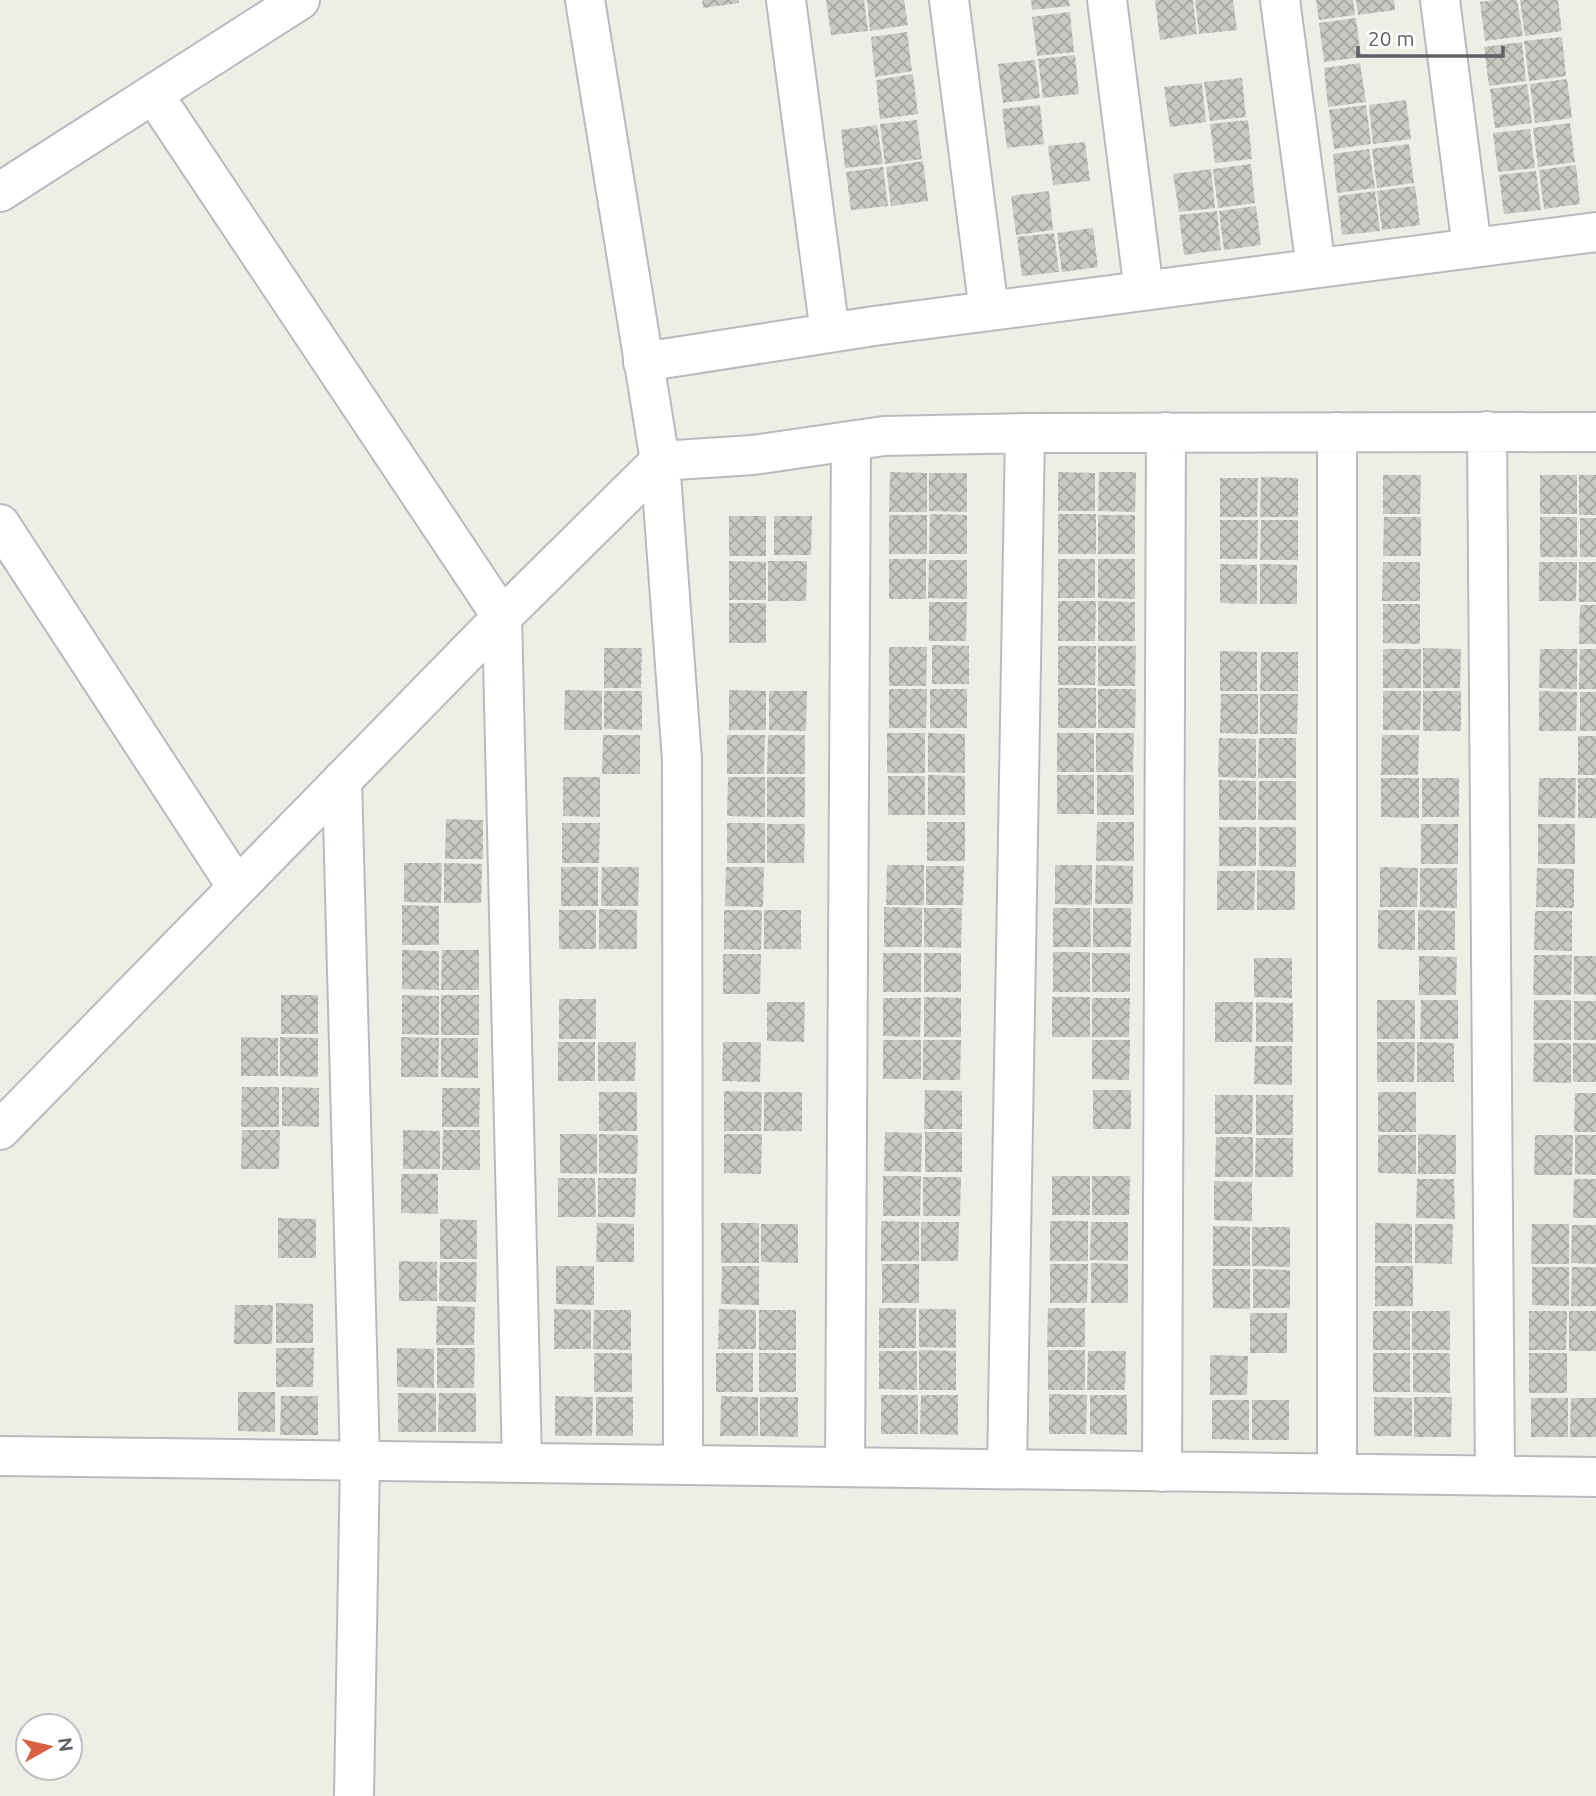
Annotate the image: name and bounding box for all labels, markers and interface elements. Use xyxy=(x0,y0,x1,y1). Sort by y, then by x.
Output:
scale bar xyxy=(1358,14,1503,58)
text: 20 m xyxy=(1368,26,1415,50)
north arrow xyxy=(14,1712,84,1782)
text: N xyxy=(54,1736,78,1753)

